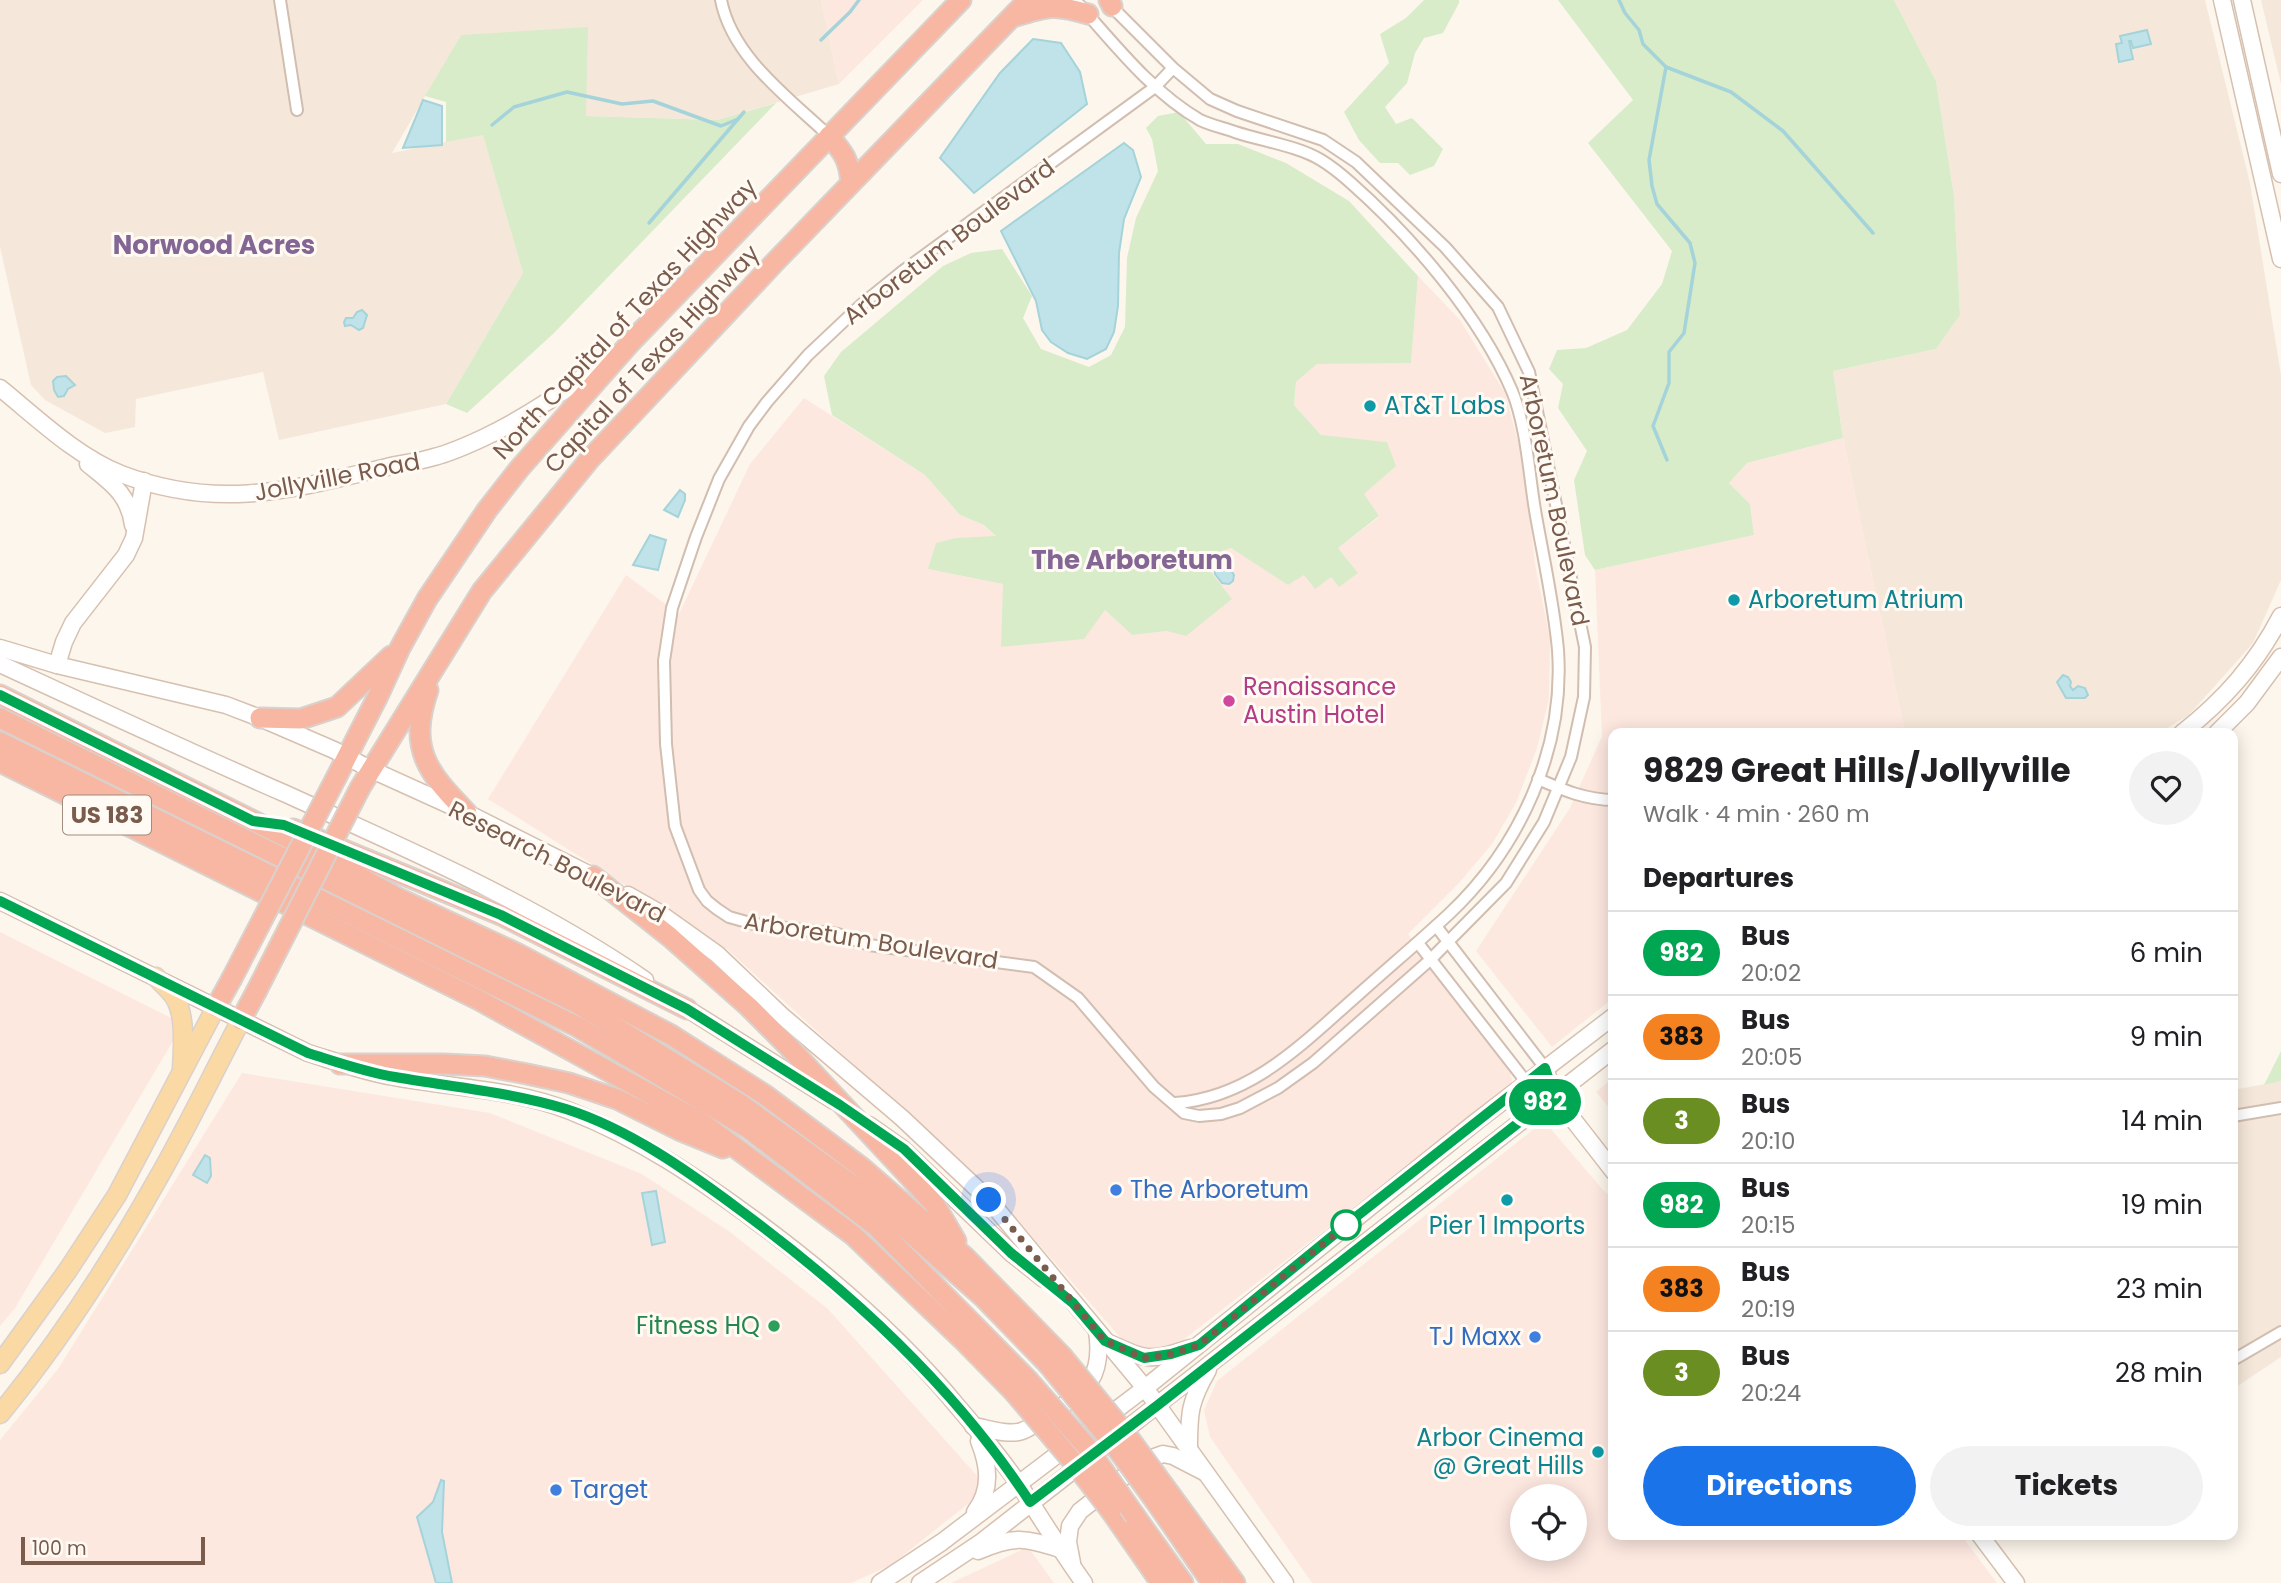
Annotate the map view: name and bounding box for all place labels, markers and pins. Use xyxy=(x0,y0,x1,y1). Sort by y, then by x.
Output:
place label: AT&T Labs xyxy=(1384,389,1506,422)
marker: AT&T Labs xyxy=(1362,398,1378,414)
place label: Arboretum Atrium xyxy=(1748,583,1964,616)
marker: Arboretum Atrium xyxy=(1726,592,1742,608)
place label: Renaissance Austin Hotel xyxy=(1243,670,1396,731)
marker: Renaissance Austin Hotel xyxy=(1221,693,1237,709)
place label: The Arboretum xyxy=(1130,1173,1309,1206)
marker: The Arboretum xyxy=(1108,1182,1124,1198)
marker: Pier 1 Imports xyxy=(1499,1192,1515,1208)
place label: Pier 1 Imports xyxy=(1429,1209,1585,1242)
unlabelled marker xyxy=(1331,1210,1361,1240)
place label: Fitness HQ xyxy=(636,1309,760,1342)
marker: Fitness HQ xyxy=(766,1318,782,1334)
place label: TJ Maxx xyxy=(1429,1320,1521,1353)
marker: TJ Maxx xyxy=(1527,1329,1543,1345)
place label: Arbor Cinema @ Great Hills xyxy=(1416,1421,1584,1482)
marker: Arbor Cinema @ Great Hills xyxy=(1590,1444,1606,1460)
place label: Target xyxy=(570,1473,648,1506)
marker: Target xyxy=(548,1482,564,1498)

